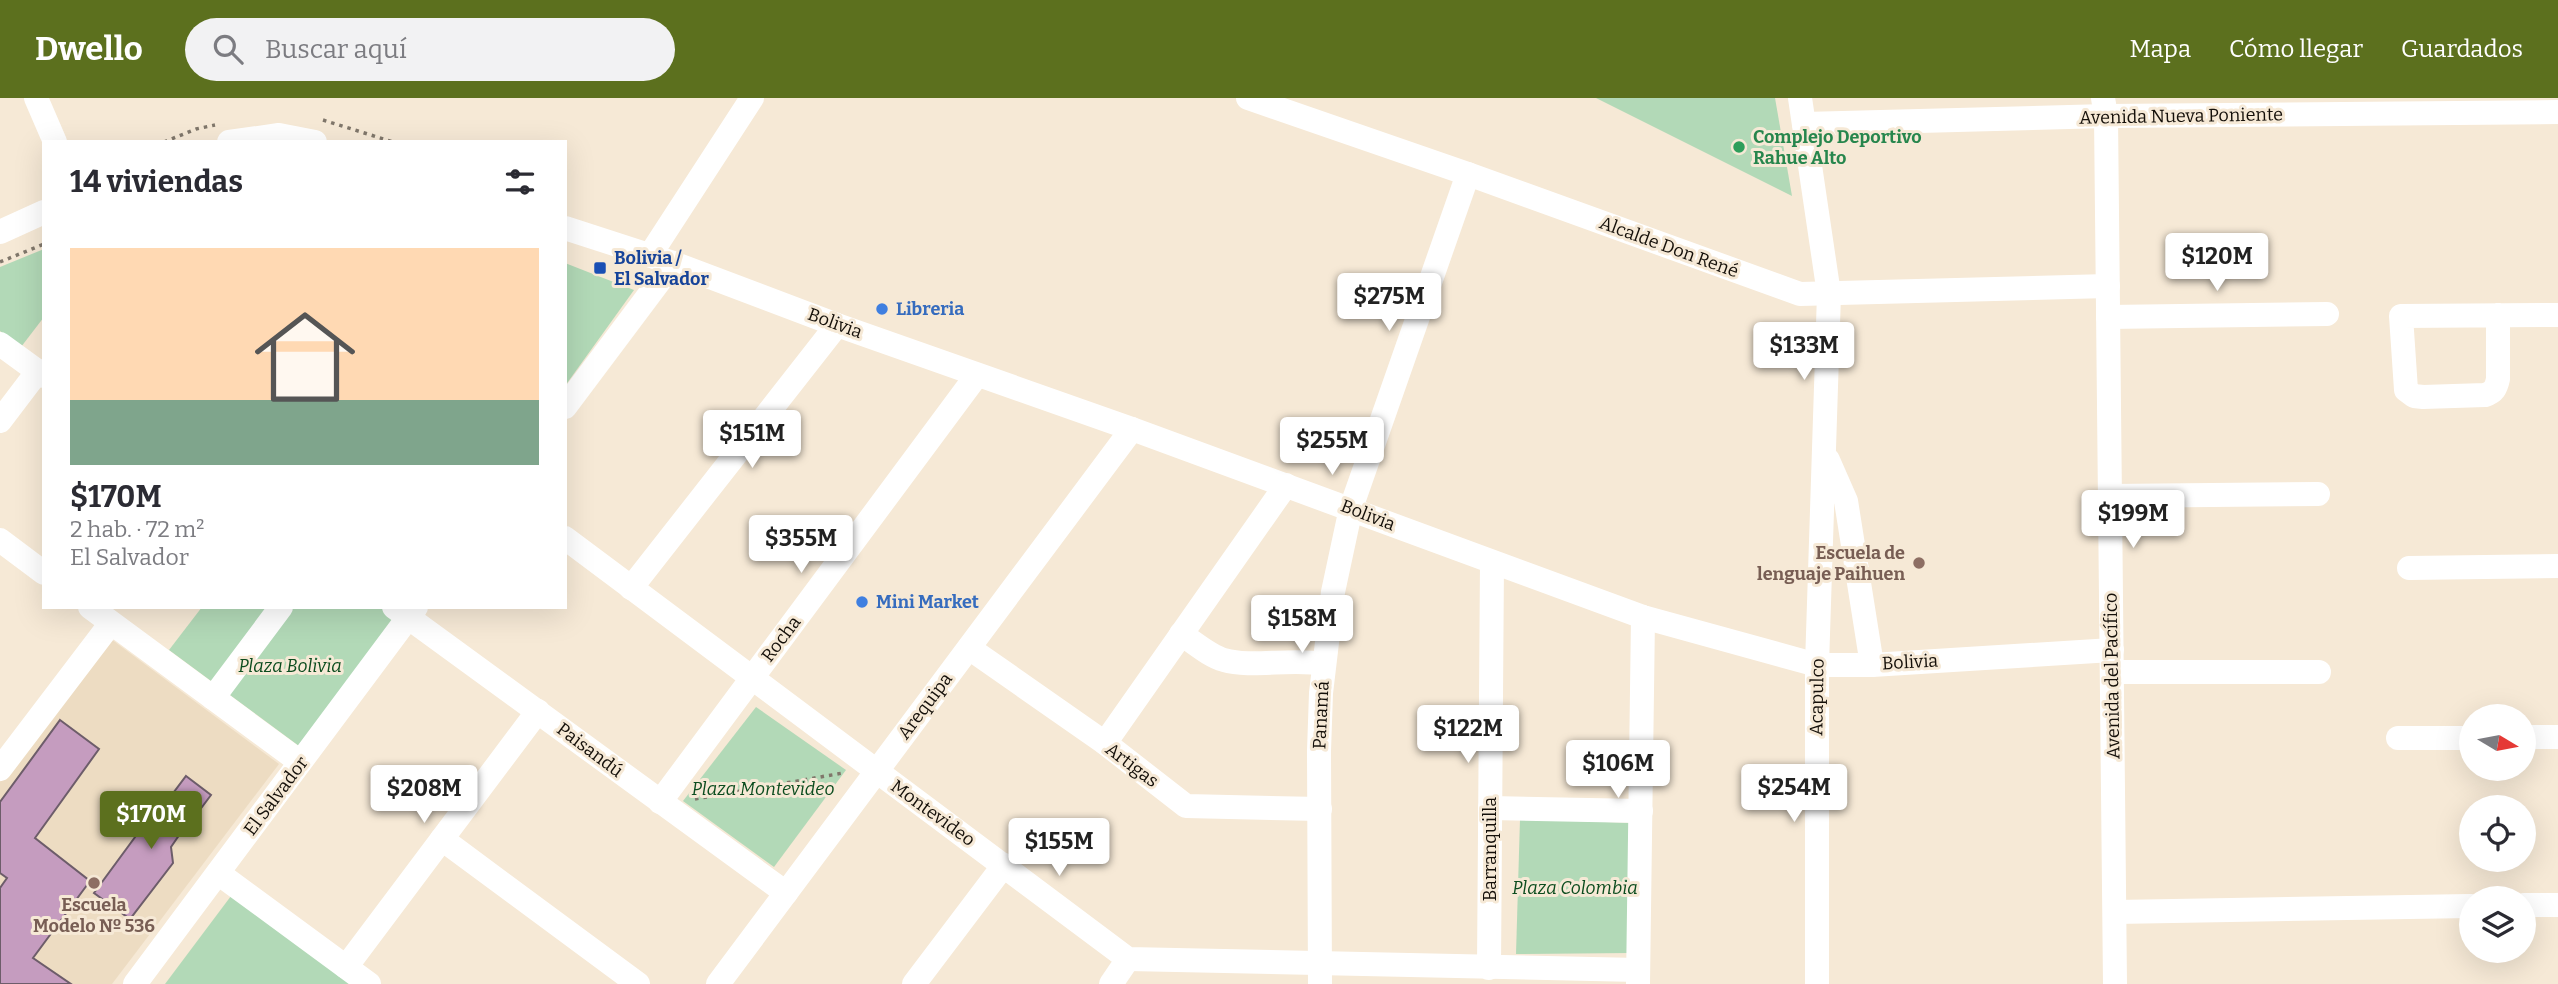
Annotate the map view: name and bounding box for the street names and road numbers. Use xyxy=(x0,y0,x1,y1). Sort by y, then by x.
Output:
street label: Avenida Nueva Poniente xyxy=(2079,103,2283,129)
street label: Alcalde Don René xyxy=(1596,212,1742,282)
street label: Bolivia xyxy=(805,303,865,343)
street label: Bolivia xyxy=(1338,495,1398,535)
street label: Avenida del Pacífico xyxy=(2100,593,2124,759)
street label: Rocha xyxy=(757,612,805,666)
street label: Bolivia xyxy=(1881,650,1939,674)
street label: Acapulco xyxy=(1805,658,1829,736)
street label: Arequipa xyxy=(893,668,957,743)
street label: Panamá xyxy=(1308,680,1334,750)
street label: Paisandú xyxy=(553,718,627,782)
street label: Artigas xyxy=(1101,738,1163,792)
street label: El Salvador xyxy=(239,752,313,840)
street label: Montevideo xyxy=(887,775,979,851)
street label: Barranquilla xyxy=(1479,797,1501,901)

